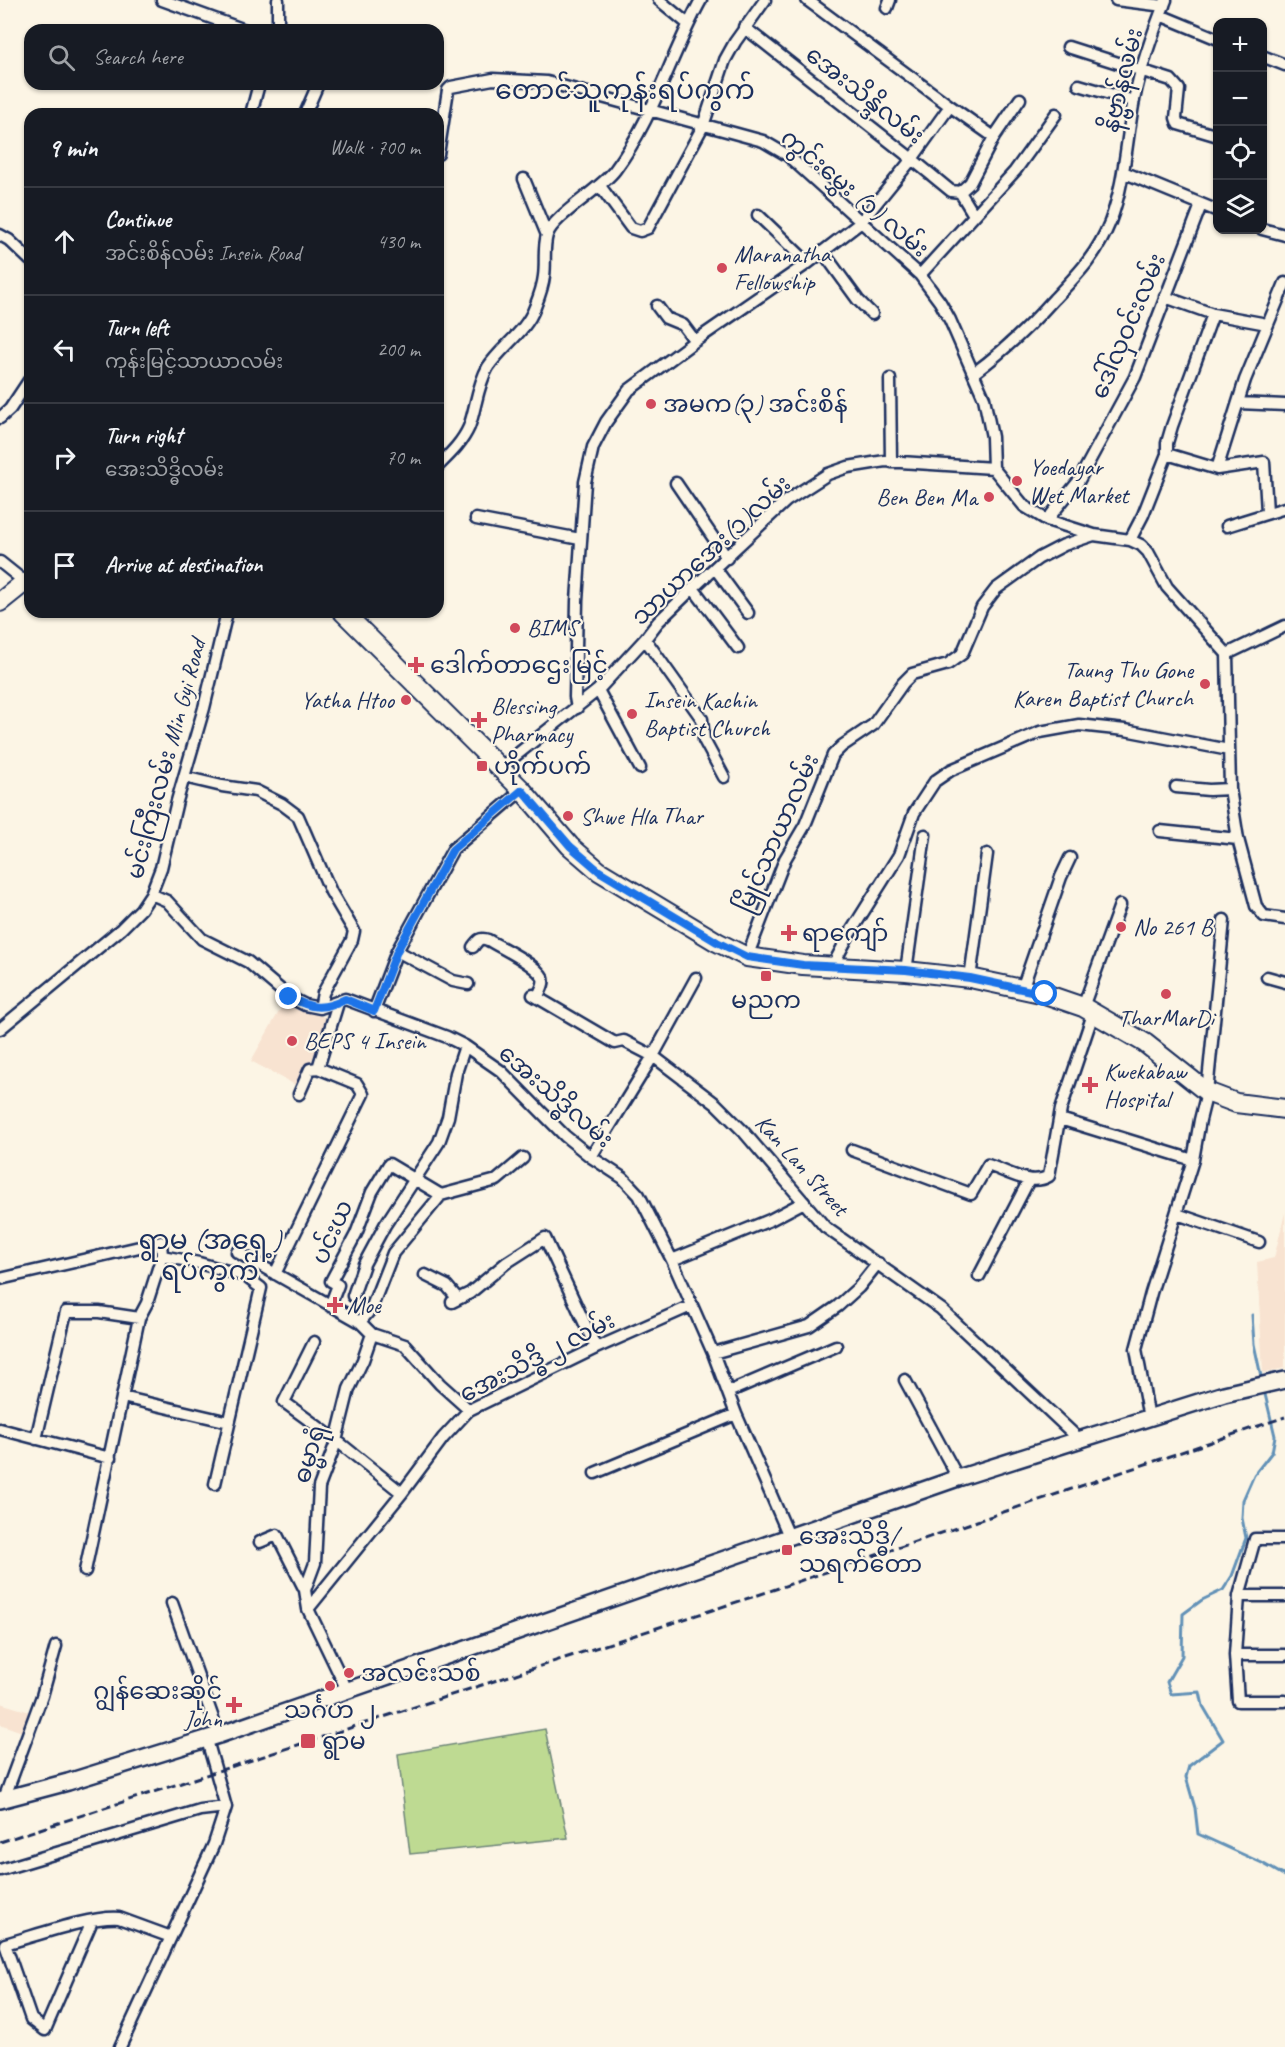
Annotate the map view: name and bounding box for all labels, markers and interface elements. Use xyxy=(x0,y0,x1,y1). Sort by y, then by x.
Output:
map controls xyxy=(1213,18,1267,234)
button: + xyxy=(1213,18,1267,72)
search box xyxy=(24,24,444,90)
street label: နိဗ္ဗာန်လမ်း xyxy=(1094,25,1154,136)
street label: အေးသိန္ဒိလမ်း xyxy=(797,39,931,154)
icon: search xyxy=(45,41,78,74)
text: Search here xyxy=(93,43,183,71)
district label: တောင်သူကုန်းရပ်ကွက် xyxy=(495,71,755,112)
button: − xyxy=(1213,72,1267,126)
street label: ကွင်းမွှေး (၁) လမ်း xyxy=(773,122,936,266)
button: locate xyxy=(1213,126,1267,180)
text: 9 min xyxy=(48,131,98,164)
text: Walk · 700 m xyxy=(330,135,420,160)
button: layers xyxy=(1213,180,1267,234)
text: Continue xyxy=(105,206,171,234)
icon: ahead xyxy=(48,225,81,258)
text: 430 m xyxy=(377,229,420,254)
place label: Maranatha Fellowship xyxy=(734,239,832,297)
text: အင်းစိန်လမ်း Insein Road xyxy=(105,241,301,266)
street label: ဒေါ်လှဝင်းလမ်း xyxy=(1083,248,1176,405)
marker: Maranatha Fellowship xyxy=(715,261,729,275)
text: Turn left xyxy=(105,314,169,342)
icon: left xyxy=(48,333,81,366)
text: 200 m xyxy=(377,337,420,362)
text: ကုန်းမြင့်သာယာလမ်း xyxy=(105,349,283,374)
place label: အမက(၃) အင်းစိန် xyxy=(663,388,848,423)
marker: အမက(၃) အင်းစိန် xyxy=(644,397,658,411)
text: Turn right xyxy=(105,422,182,450)
icon: right xyxy=(48,441,81,474)
text: 70 m xyxy=(386,445,420,470)
place label: Yoedayar Wet Market xyxy=(1029,452,1130,510)
text: အေးသိဒ္ဓိလမ်း xyxy=(105,457,224,482)
street label: သာယာအေး(၁)လမ်း xyxy=(624,468,797,632)
marker: Yoedayar Wet Market xyxy=(1010,474,1024,488)
place label: Ben Ben Ma xyxy=(876,482,979,512)
marker: Ben Ben Ma xyxy=(982,490,996,504)
icon: arrive xyxy=(48,549,81,582)
text: Arrive at destination xyxy=(105,551,262,579)
place label: BIMS xyxy=(527,613,581,643)
marker: BIMS xyxy=(508,621,522,635)
street label: မင်းကြီးလမ်း Min Gyi Road xyxy=(119,632,217,883)
place label: ဒေါက်တာဌေးမြင့် xyxy=(430,649,608,684)
place label: Taung Thu Gone Karen Baptist Church xyxy=(1013,655,1195,713)
marker: ဒေါက်တာဌေးမြင့် xyxy=(407,656,425,674)
marker: Taung Thu Gone Karen Baptist Church xyxy=(1198,677,1212,691)
place label: Yatha Htoo xyxy=(300,685,396,715)
place label: Insein Kachin Baptist Church xyxy=(644,685,771,743)
place label: Blessing Pharmacy xyxy=(491,691,574,749)
marker: Yatha Htoo xyxy=(399,693,413,707)
marker: Insein Kachin Baptist Church xyxy=(625,707,639,721)
marker: Blessing Pharmacy xyxy=(472,713,486,727)
street label: မြိုင်သာယာလမ်း xyxy=(728,748,829,919)
place label: ဟိုက်ပက် xyxy=(494,750,591,785)
marker: ဟိုက်ပက် xyxy=(475,759,489,773)
place label: Shwe Hla Thar xyxy=(580,801,705,831)
marker: Shwe Hla Thar xyxy=(561,809,575,823)
place label: No 261 B xyxy=(1133,912,1214,942)
place label: ရာကျော် xyxy=(802,917,888,952)
marker: No 261 B xyxy=(1114,920,1128,934)
marker: ရာကျော် xyxy=(780,924,798,942)
marker: မညက xyxy=(759,969,773,983)
route start xyxy=(1031,980,1057,1006)
route end xyxy=(275,983,301,1009)
place label: မညက xyxy=(731,985,801,1019)
marker: TharMarDi xyxy=(1159,987,1173,1001)
place label: TharMarDi xyxy=(1118,1003,1217,1033)
place label: BEPS 4 Insein xyxy=(304,1026,427,1056)
marker: BEPS 4 Insein xyxy=(285,1034,299,1048)
street label: အေးသိဒ္ဓိလမ်း xyxy=(489,1037,620,1158)
place label: Kwekabaw Hospital xyxy=(1104,1056,1188,1114)
marker: Kwekabaw Hospital xyxy=(1081,1076,1099,1094)
street label: Kan Lan Street xyxy=(749,1108,857,1223)
street label: ပင်းယ xyxy=(304,1195,359,1269)
district label: ရွာမ (အရှေ့) ရပ်ကွက် xyxy=(139,1223,283,1293)
place label: Moe xyxy=(347,1290,383,1320)
marker: Moe xyxy=(328,1298,342,1312)
street label: အေးသိဒ္ဓိ ၂ လမ်း xyxy=(454,1304,622,1413)
street label: ဓမ္မာရုံ xyxy=(286,1421,336,1488)
place label: အေးသိဒ္ဓိ/ သရက်တော xyxy=(799,1520,922,1583)
marker: အေးသိဒ္ဓိ/ သရက်တော xyxy=(780,1543,794,1557)
place label: အလင်းသစ် xyxy=(361,1657,481,1688)
marker: အလင်းသစ် xyxy=(342,1666,356,1680)
place label: ဂျွန်ဆေးဆိုင် John xyxy=(93,1675,222,1734)
marker: သင်္ဂဟ ၂ xyxy=(323,1679,337,1693)
place label: သင်္ဂဟ ၂ xyxy=(284,1694,376,1729)
marker: ဂျွန်ဆေးဆိုင် John xyxy=(227,1698,241,1712)
place label: ရွာမ xyxy=(322,1726,366,1760)
marker: ရွာမ xyxy=(299,1732,317,1750)

